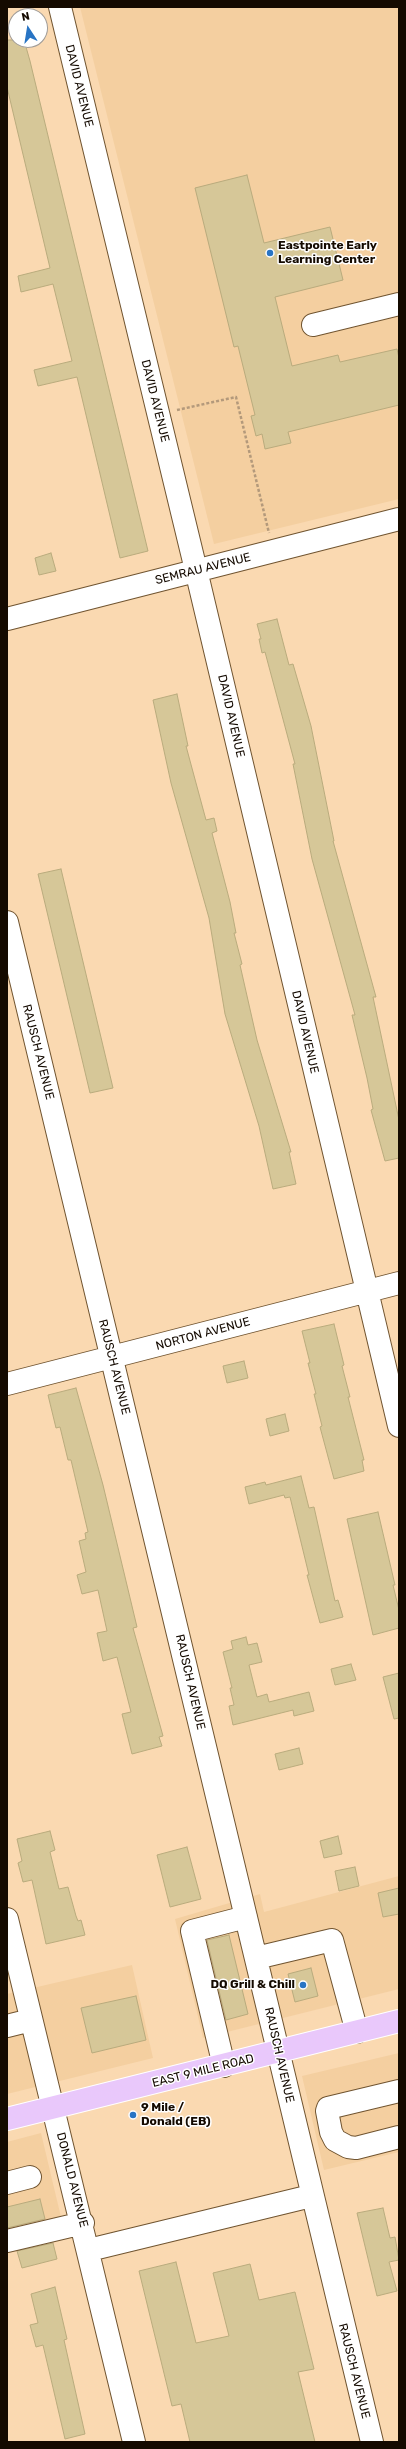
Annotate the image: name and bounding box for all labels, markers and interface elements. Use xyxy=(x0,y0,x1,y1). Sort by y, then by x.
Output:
north arrow xyxy=(8,8,48,48)
text: N xyxy=(20,10,31,24)
street label: DAVID AVENUE xyxy=(62,43,96,129)
place label: Eastpointe Early Learning Center xyxy=(278,239,377,267)
marker: Eastpointe Early Learning Center xyxy=(265,248,275,258)
street label: DAVID AVENUE xyxy=(138,358,172,444)
street label: SEMRAU AVENUE xyxy=(154,550,252,588)
street label: DAVID AVENUE xyxy=(214,673,248,759)
street label: DAVID AVENUE xyxy=(288,989,322,1075)
street label: RAUSCH AVENUE xyxy=(19,1003,57,1101)
street label: NORTON AVENUE xyxy=(154,1314,252,1354)
street label: RAUSCH AVENUE xyxy=(95,1318,133,1416)
street label: RAUSCH AVENUE xyxy=(172,1633,208,1731)
place label: DQ Grill & Chill xyxy=(210,1978,295,1992)
marker: DQ Grill & Chill xyxy=(298,1980,308,1990)
street label: RAUSCH AVENUE xyxy=(261,2006,297,2104)
street label: EAST 9 MILE ROAD xyxy=(151,2051,255,2091)
place label: 9 Mile / Donald (EB) xyxy=(141,2101,211,2129)
marker: 9 Mile / Donald (EB) xyxy=(128,2110,138,2120)
street label: DONALD AVENUE xyxy=(53,2131,91,2229)
street label: RAUSCH AVENUE xyxy=(335,2322,373,2420)

